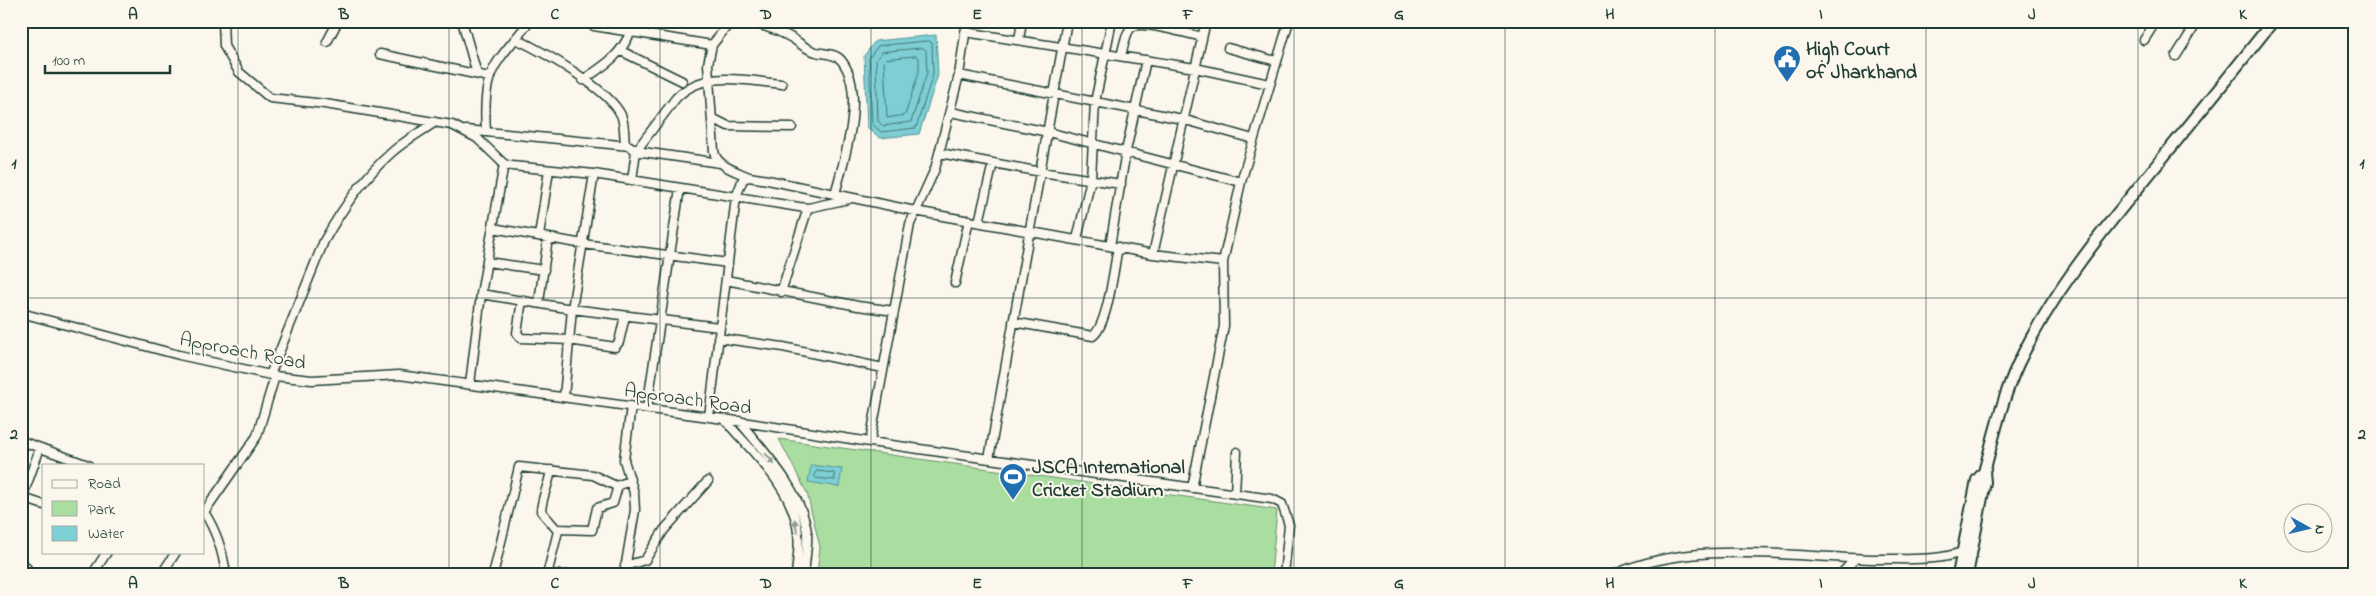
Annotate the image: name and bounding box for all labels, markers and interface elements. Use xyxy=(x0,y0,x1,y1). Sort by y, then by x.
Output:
text: A xyxy=(128,3,138,27)
text: B xyxy=(338,3,350,27)
text: C xyxy=(551,3,560,27)
text: D xyxy=(759,3,772,27)
text: E xyxy=(972,3,982,27)
text: F xyxy=(1182,3,1194,27)
text: G xyxy=(1394,3,1404,27)
text: H xyxy=(1605,3,1615,27)
text: I xyxy=(1819,3,1823,27)
text: J xyxy=(2028,3,2036,27)
text: K xyxy=(2239,3,2248,27)
place label: High Court of Jharkhand xyxy=(1806,36,1918,88)
scale bar xyxy=(45,42,170,74)
public building icon: High Court of Jharkhand xyxy=(1772,44,1802,83)
text: 100 m xyxy=(52,50,85,72)
text: 1 xyxy=(11,152,17,176)
text: 1 xyxy=(2359,152,2365,176)
street label: Approach Road xyxy=(177,326,308,379)
street label: Approach Road xyxy=(622,377,753,424)
text: 2 xyxy=(9,423,18,447)
text: 2 xyxy=(2357,423,2366,447)
one-way arrow xyxy=(764,453,775,466)
place label: JSCA International Cricket Stadium xyxy=(1032,454,1185,506)
sports icon: JSCA International Cricket Stadium xyxy=(998,462,1028,501)
legend xyxy=(42,464,205,554)
text: Road xyxy=(88,473,121,495)
text: Park xyxy=(88,499,116,521)
north arrow xyxy=(2284,504,2334,554)
one-way arrow xyxy=(792,518,800,534)
text: Water xyxy=(88,523,124,545)
text: N xyxy=(2308,523,2330,536)
text: A xyxy=(128,572,138,596)
text: B xyxy=(338,572,350,596)
text: C xyxy=(551,572,560,596)
text: D xyxy=(759,572,772,596)
text: E xyxy=(972,572,982,596)
text: F xyxy=(1182,572,1194,596)
text: G xyxy=(1394,572,1404,596)
text: H xyxy=(1605,572,1615,596)
text: I xyxy=(1819,572,1823,596)
text: J xyxy=(2028,572,2036,596)
text: K xyxy=(2239,572,2248,596)

